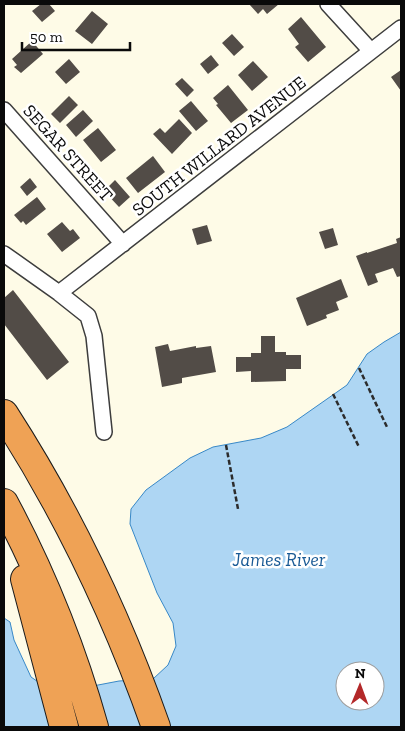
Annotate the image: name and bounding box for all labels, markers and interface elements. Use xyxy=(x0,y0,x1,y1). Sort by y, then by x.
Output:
scale bar xyxy=(22,20,130,52)
text: 50 m xyxy=(30,28,63,46)
street label: SOUTH WILLARD AVENUE xyxy=(128,71,310,221)
street label: SEGAR STREET xyxy=(19,100,117,206)
water label: James River xyxy=(232,548,326,571)
north arrow xyxy=(335,661,385,711)
text: N xyxy=(355,665,366,682)

